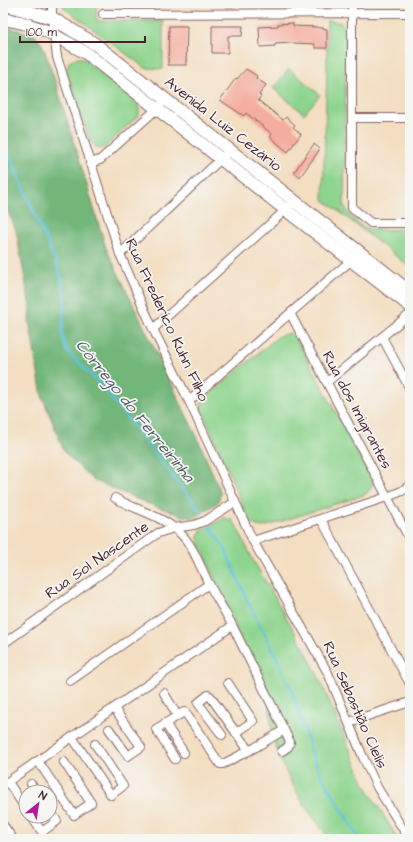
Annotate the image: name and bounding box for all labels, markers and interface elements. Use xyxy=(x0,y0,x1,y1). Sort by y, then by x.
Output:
scale bar xyxy=(20,18,145,44)
text: 100 m xyxy=(26,24,57,41)
street label: Avenida Luiz Cezário xyxy=(160,72,286,177)
street label: Rua Frederico Kuhn Filho xyxy=(120,235,214,405)
water label: Córrego do Ferreirinha xyxy=(70,335,200,488)
street label: Rua dos Imigrantes xyxy=(316,347,397,474)
street label: Rua Sol Nascente xyxy=(41,516,153,604)
street label: Rua Sebastião Clelis xyxy=(318,638,393,772)
north arrow xyxy=(18,784,58,824)
text: N xyxy=(36,788,50,804)

